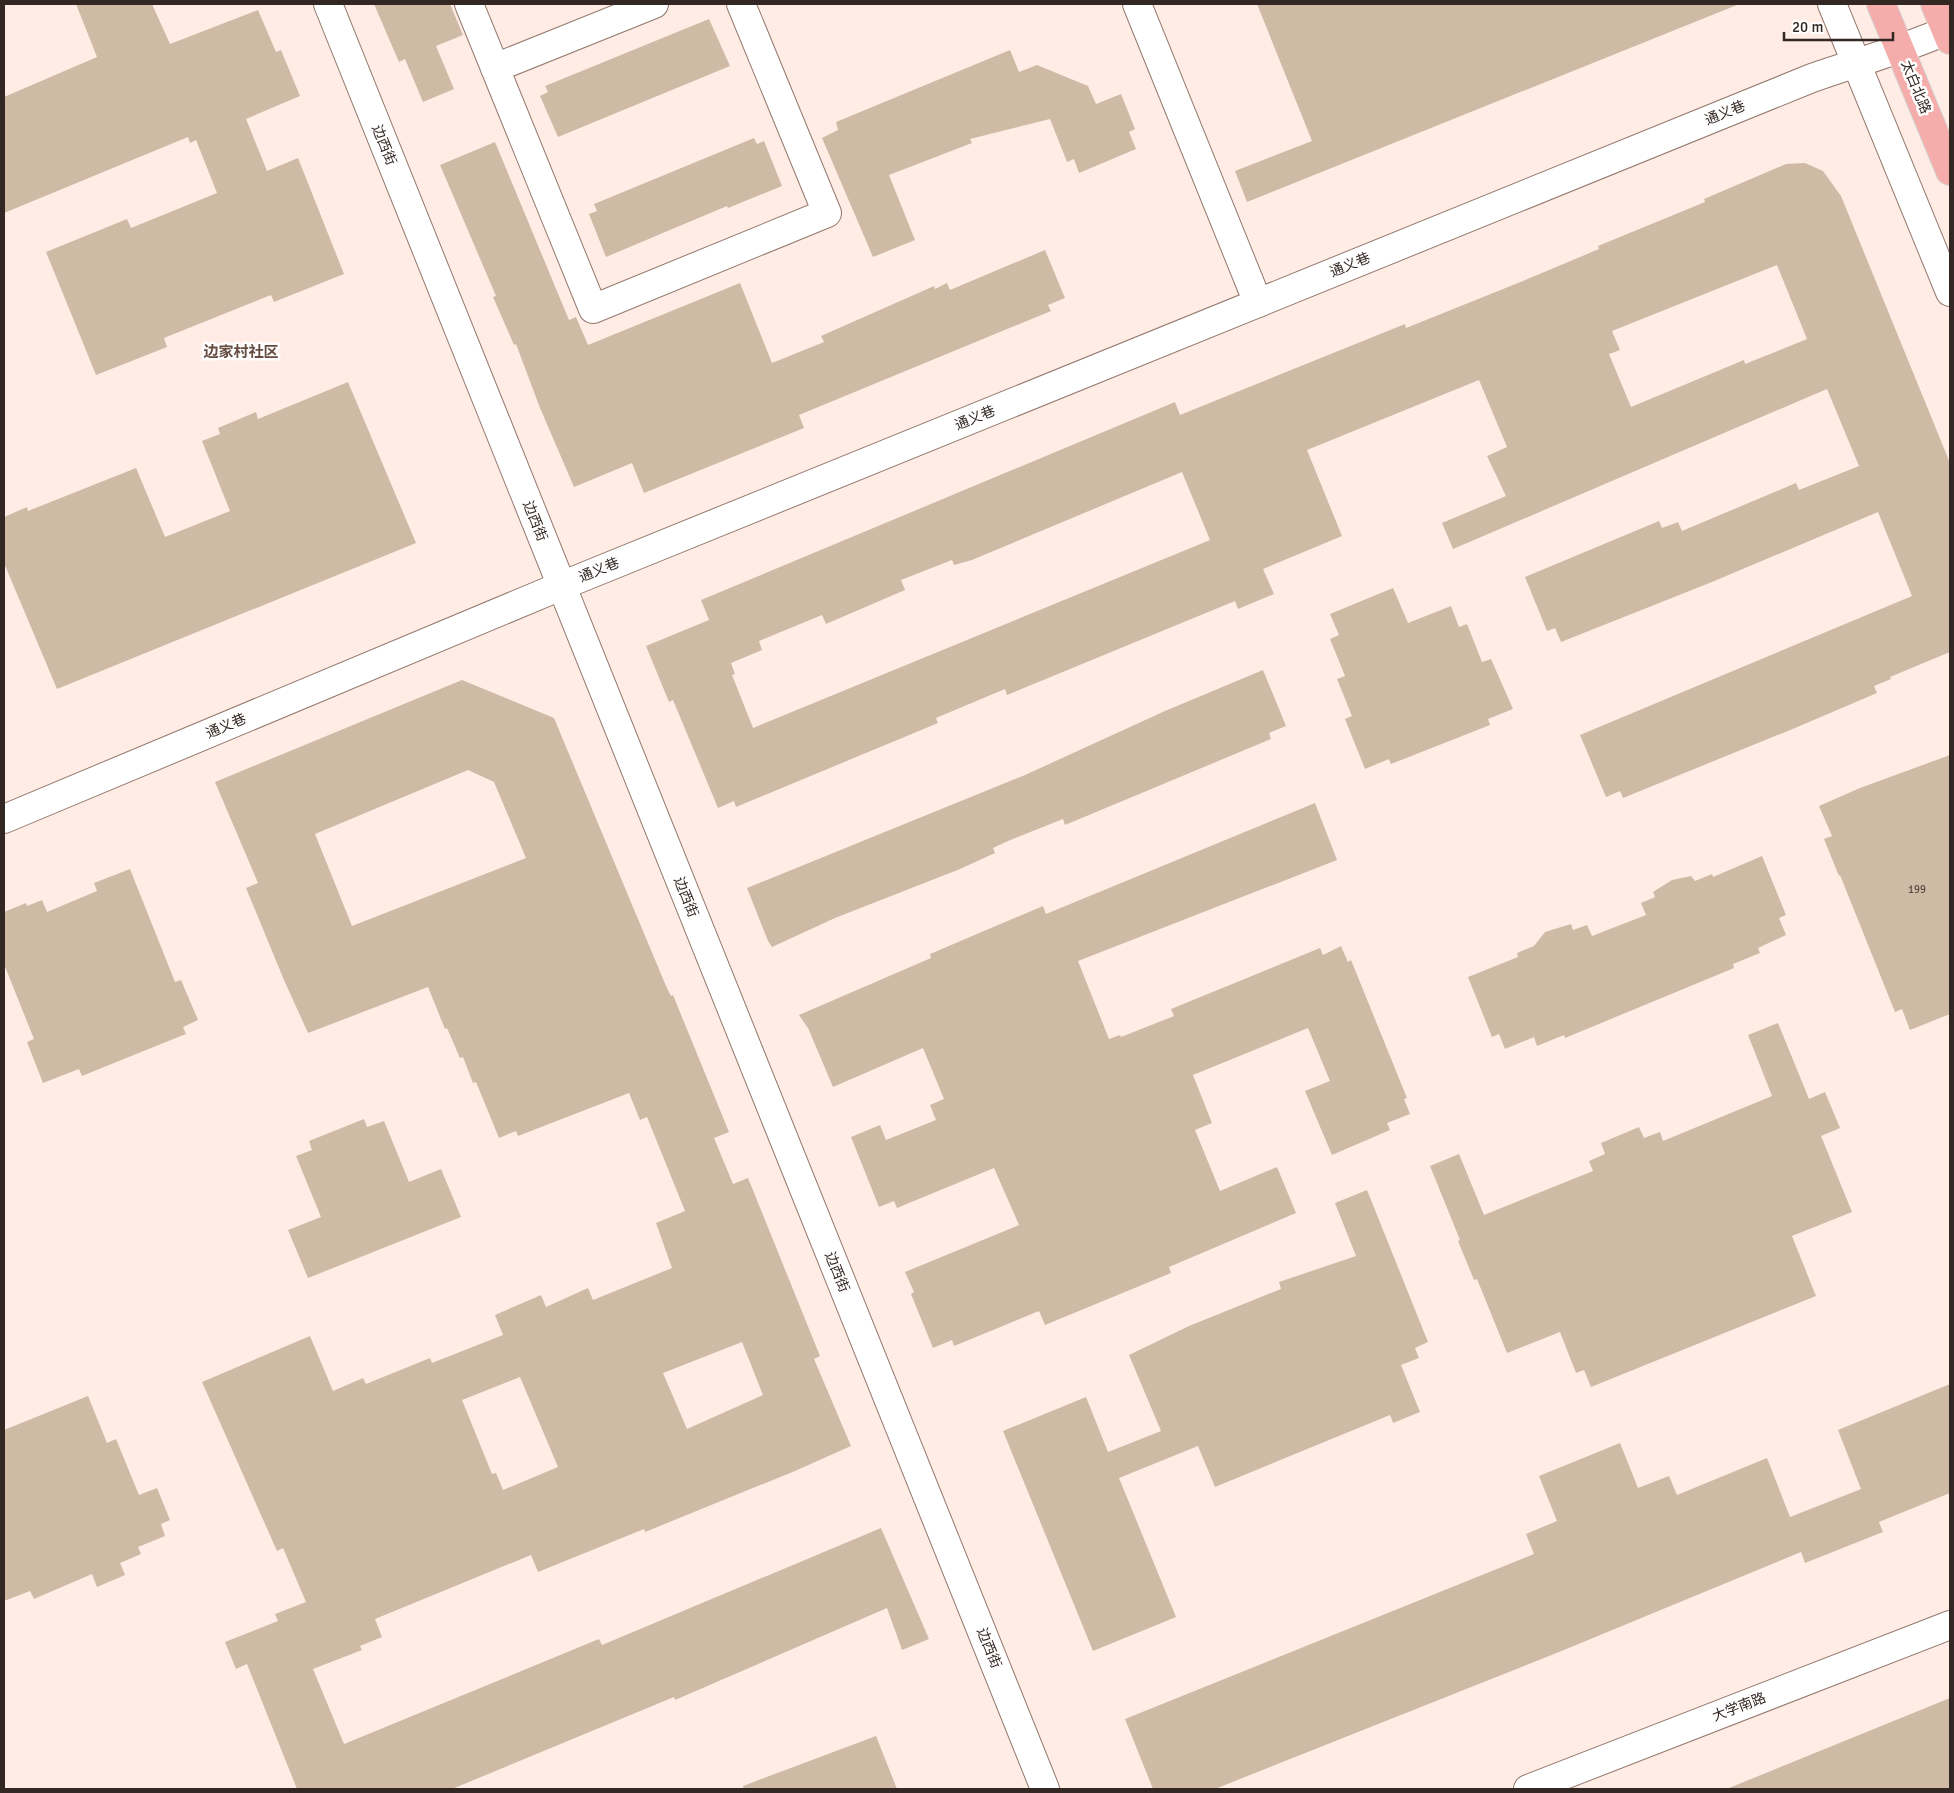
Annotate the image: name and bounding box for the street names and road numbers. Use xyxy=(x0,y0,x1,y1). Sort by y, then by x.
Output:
street label: 太白北路 xyxy=(1898,58,1934,116)
street label: 通义巷 xyxy=(1702,97,1748,129)
street label: 边西街 xyxy=(368,122,400,168)
street label: 通义巷 xyxy=(1327,249,1373,281)
street label: 通义巷 xyxy=(952,402,998,434)
street label: 边西街 xyxy=(519,498,551,544)
street label: 通义巷 xyxy=(576,554,622,586)
street label: 通义巷 xyxy=(203,710,249,742)
street label: 边西街 xyxy=(670,874,702,920)
street label: 边西街 xyxy=(821,1249,853,1295)
street label: 边西街 xyxy=(973,1625,1005,1671)
street label: 大学南路 xyxy=(1710,1689,1768,1725)

